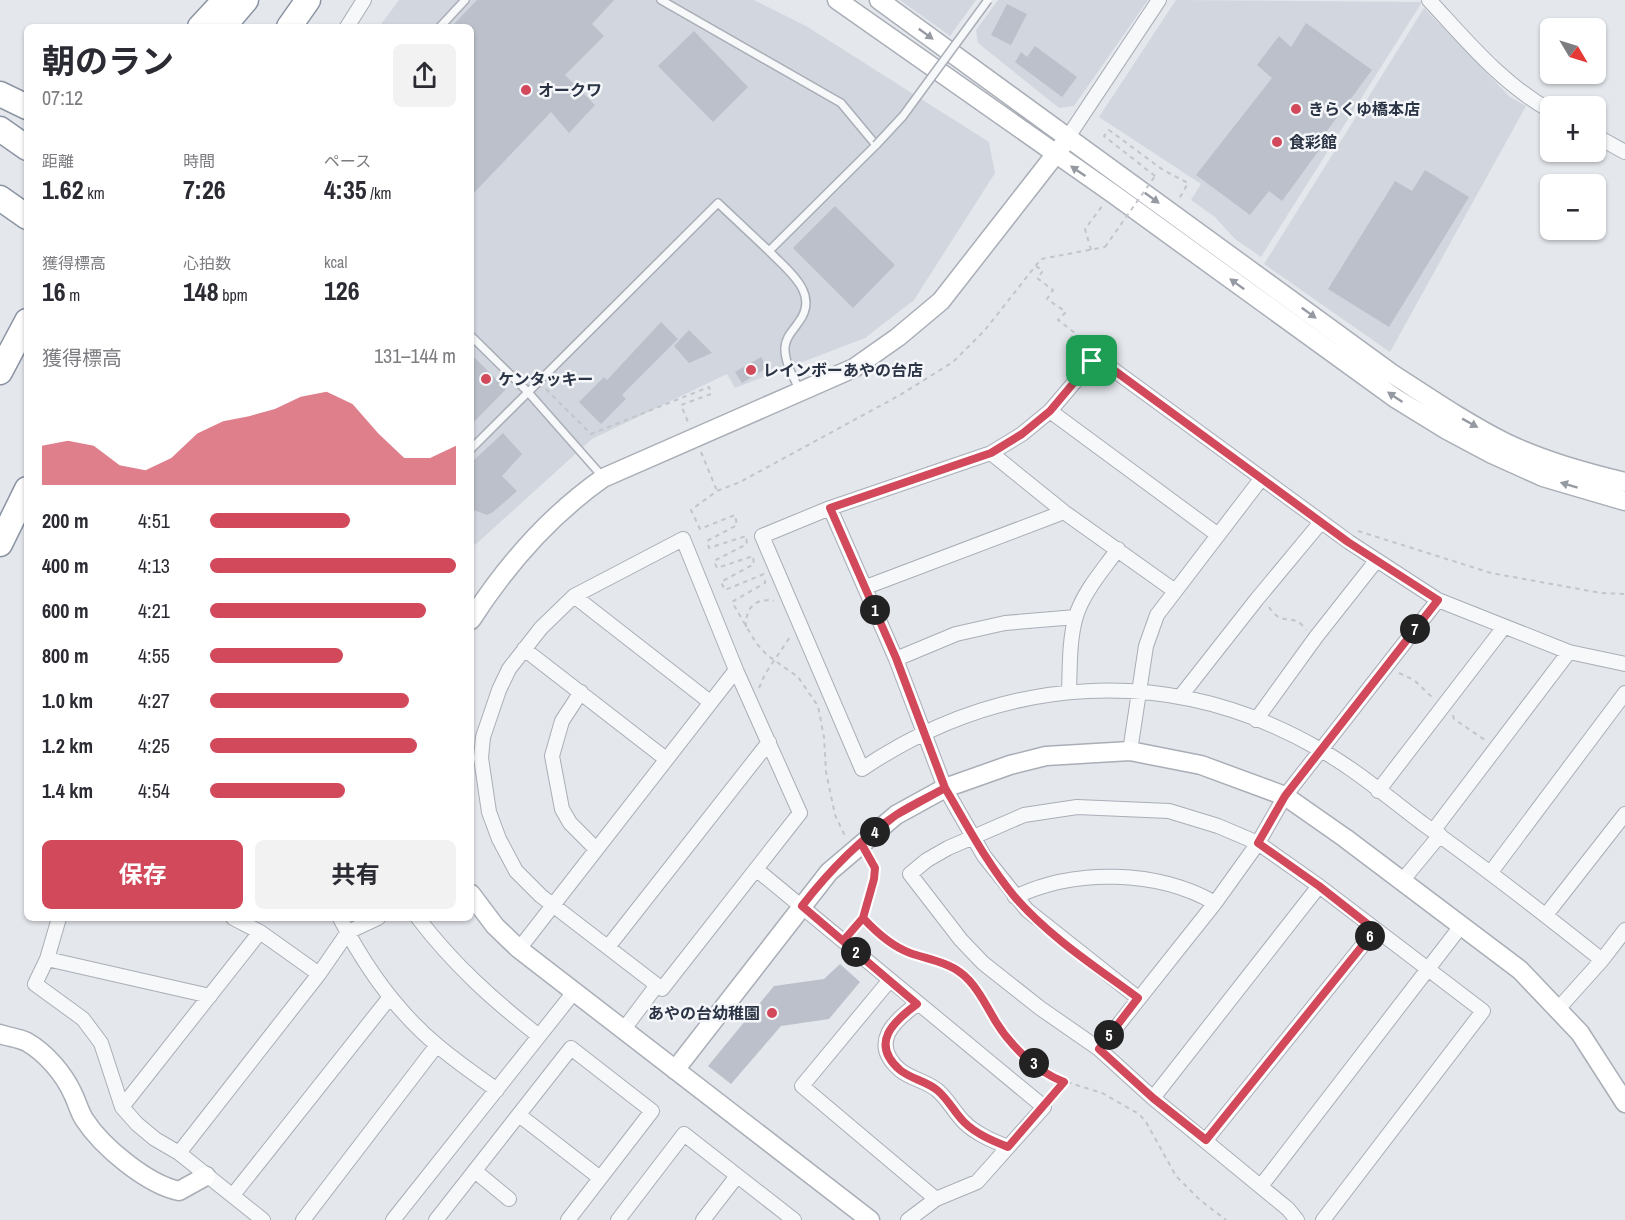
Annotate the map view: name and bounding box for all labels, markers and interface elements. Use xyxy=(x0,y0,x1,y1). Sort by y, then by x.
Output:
north arrow xyxy=(1540,18,1606,84)
map controls xyxy=(1540,18,1606,240)
one-way arrow xyxy=(918,28,934,40)
text: 朝のラン xyxy=(42,39,174,83)
button: share xyxy=(393,44,456,107)
place label: オークワ xyxy=(538,79,602,101)
marker: オークワ xyxy=(519,83,533,97)
text: 07:12 xyxy=(42,84,83,111)
button: + xyxy=(1540,96,1606,162)
place label: きらくゆ橋本店 xyxy=(1308,98,1420,120)
marker: きらくゆ橋本店 xyxy=(1289,102,1303,116)
place label: 食彩館 xyxy=(1289,131,1337,153)
marker: 食彩館 xyxy=(1270,135,1284,149)
text: 距離 xyxy=(42,150,74,172)
text: 時間 xyxy=(183,150,215,172)
text: ペース xyxy=(324,150,371,172)
one-way arrow xyxy=(1070,165,1086,176)
text: 1.62 xyxy=(42,172,84,207)
text: 7:26 xyxy=(183,172,226,207)
text: 4:35 xyxy=(324,172,367,207)
button: − xyxy=(1540,174,1606,240)
text: km xyxy=(84,182,105,204)
text: /km xyxy=(367,182,391,204)
one-way arrow xyxy=(1144,192,1160,204)
text: kcal xyxy=(324,251,347,273)
text: 獲得標高 xyxy=(42,252,106,274)
text: 心拍数 xyxy=(183,252,231,274)
text: 126 xyxy=(324,273,360,308)
text: 16 xyxy=(42,274,66,309)
text: 148 xyxy=(183,274,219,309)
one-way arrow xyxy=(1229,278,1245,290)
text: m xyxy=(66,284,80,306)
text: bpm xyxy=(219,284,248,306)
one-way arrow xyxy=(1302,307,1317,319)
pin xyxy=(1066,335,1117,386)
text: 131–144 m xyxy=(374,342,456,369)
text: 獲得標高 xyxy=(42,344,122,371)
icon: arrive xyxy=(1075,344,1108,377)
place label: レインボーあやの台店 xyxy=(763,359,923,381)
marker: レインボーあやの台店 xyxy=(744,363,758,377)
place label: ケンタッキー xyxy=(498,368,594,390)
marker: ケンタッキー xyxy=(479,372,493,386)
one-way arrow xyxy=(1387,392,1404,403)
one-way arrow xyxy=(1462,418,1479,428)
one-way arrow xyxy=(1560,480,1578,489)
text: 200 m xyxy=(42,507,89,534)
text: 4:51 xyxy=(138,507,170,534)
text: 400 m xyxy=(42,552,89,579)
text: 4:13 xyxy=(138,552,170,579)
pin: 1 xyxy=(860,595,890,625)
text: 600 m xyxy=(42,597,89,624)
text: 4:21 xyxy=(138,597,170,624)
text: 1 xyxy=(871,599,879,621)
pin: 7 xyxy=(1400,614,1430,644)
text: 7 xyxy=(1411,618,1419,640)
text: 800 m xyxy=(42,642,89,669)
text: 4:55 xyxy=(138,642,170,669)
text: 1.0 km xyxy=(42,687,93,714)
text: 4:27 xyxy=(138,687,170,714)
text: 1.2 km xyxy=(42,732,93,759)
text: 4:25 xyxy=(138,732,170,759)
text: 1.4 km xyxy=(42,777,93,804)
text: 4:54 xyxy=(138,777,170,804)
pin: 4 xyxy=(860,817,890,847)
text: 4 xyxy=(871,821,879,843)
button: 保存 xyxy=(42,840,243,909)
button: 共有 xyxy=(255,840,456,909)
pin: 6 xyxy=(1355,921,1385,951)
text: 6 xyxy=(1366,925,1374,947)
pin: 2 xyxy=(841,937,871,967)
text: 2 xyxy=(852,941,860,963)
place label: あやの台幼稚園 xyxy=(648,1002,760,1024)
marker: あやの台幼稚園 xyxy=(765,1006,779,1020)
pin: 5 xyxy=(1094,1020,1124,1050)
text: 5 xyxy=(1105,1024,1113,1046)
pin: 3 xyxy=(1019,1048,1049,1078)
text: 3 xyxy=(1030,1052,1038,1074)

